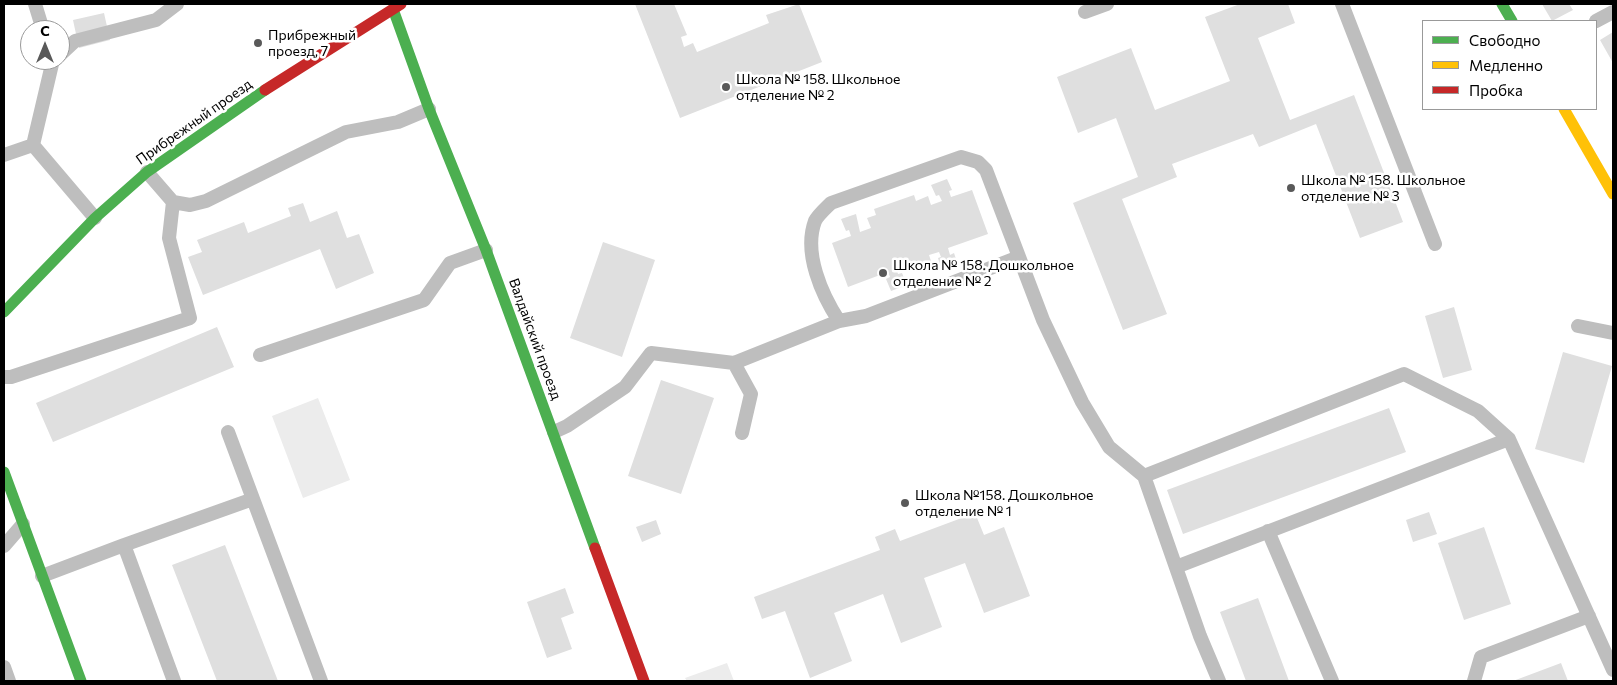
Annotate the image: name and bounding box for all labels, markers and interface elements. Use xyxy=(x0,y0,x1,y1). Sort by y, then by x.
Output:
north arrow xyxy=(20,20,70,70)
legend xyxy=(1422,20,1597,110)
text: С xyxy=(40,22,50,39)
place label: Прибрежный проезд, 7 xyxy=(268,27,356,59)
text: Свободно xyxy=(1469,31,1540,49)
marker: Прибрежный проезд, 7 xyxy=(252,37,264,49)
text: Медленно xyxy=(1469,56,1543,74)
place label: Школа № 158. Школьное отделение № 2 xyxy=(736,71,901,104)
street label: Прибрежный проезд xyxy=(133,76,255,168)
marker: Школа № 158. Школьное отделение № 2 xyxy=(720,81,732,93)
text: Пробка xyxy=(1469,81,1523,99)
place label: Школа № 158. Школьное отделение № 3 xyxy=(1301,172,1466,204)
marker: Школа № 158. Школьное отделение № 3 xyxy=(1285,182,1297,194)
place label: Школа № 158. Дошкольное отделение № 2 xyxy=(893,257,1074,290)
marker: Школа № 158. Дошкольное отделение № 2 xyxy=(877,267,889,279)
street label: Валдайский проезд xyxy=(505,276,565,402)
place label: Школа №158. Дошкольное отделение № 1 xyxy=(915,487,1093,520)
marker: Школа №158. Дошкольное отделение № 1 xyxy=(899,497,911,509)

